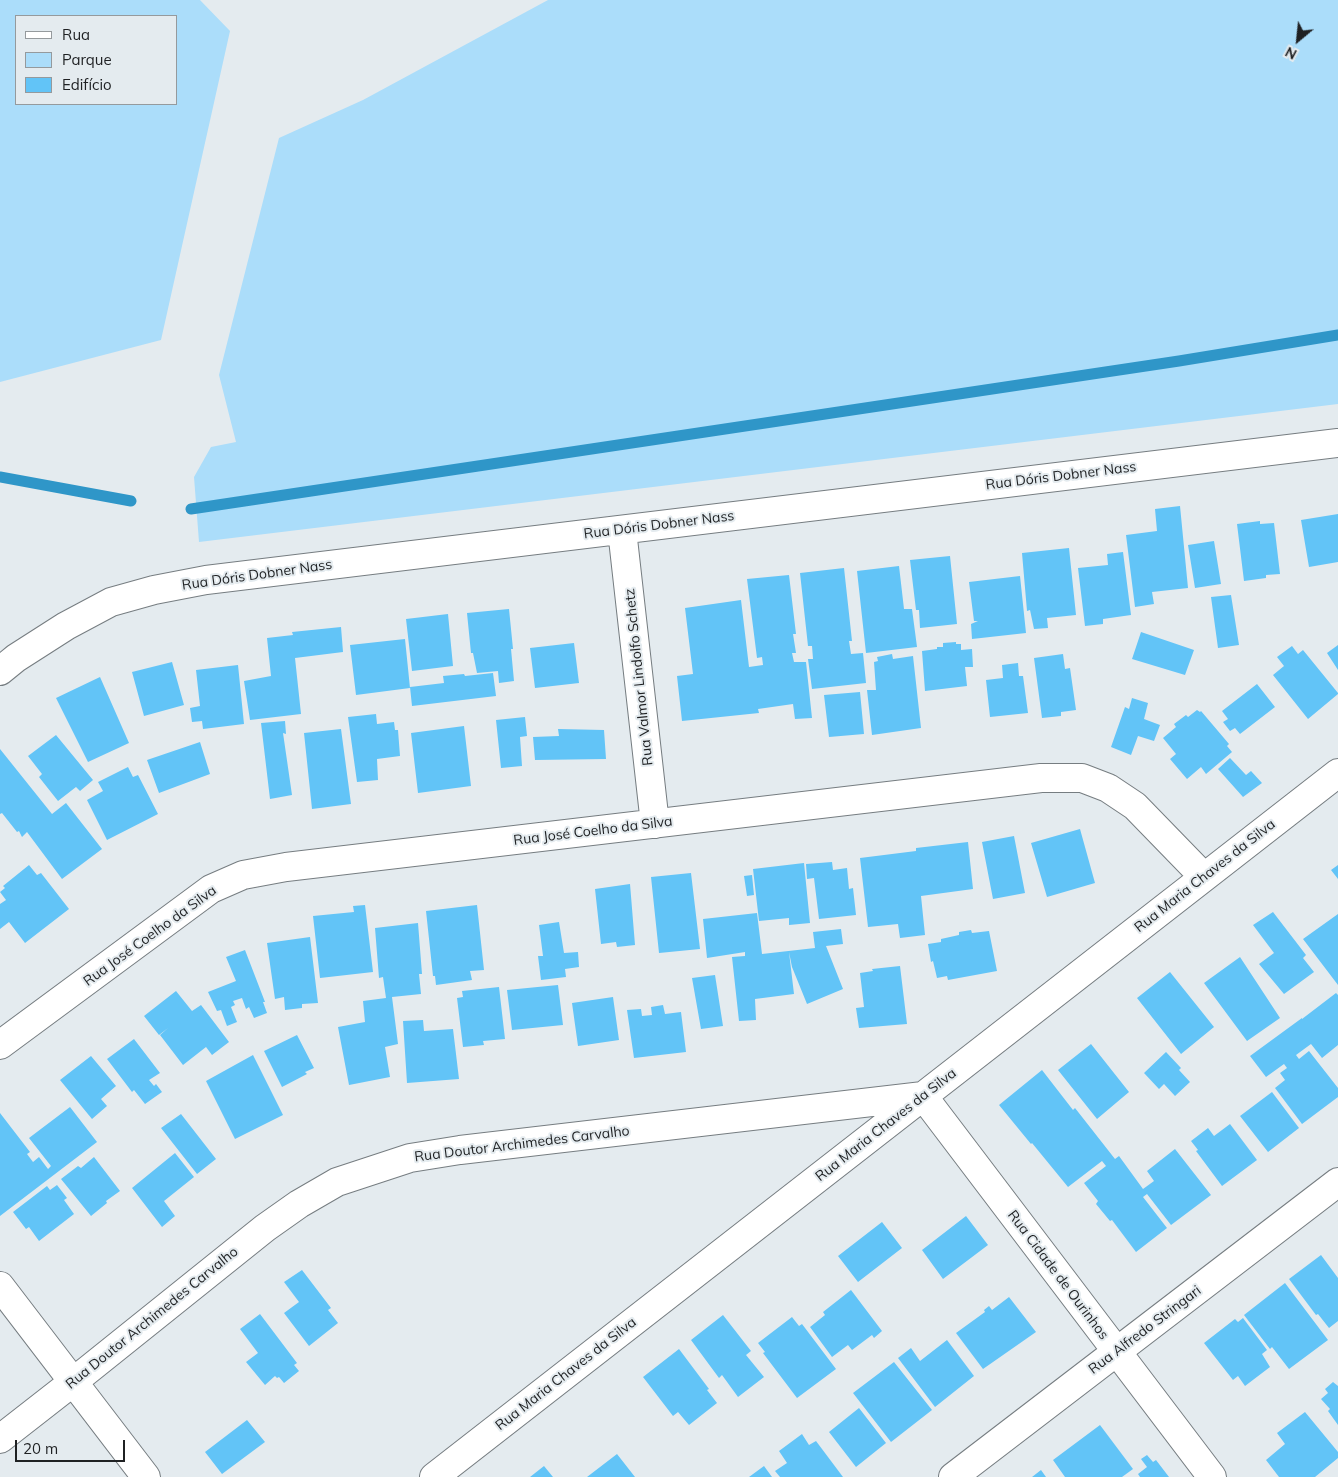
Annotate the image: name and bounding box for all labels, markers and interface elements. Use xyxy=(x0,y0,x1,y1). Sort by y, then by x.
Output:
legend xyxy=(15,15,178,105)
north arrow xyxy=(1273,15,1323,65)
text: Rua xyxy=(62,25,90,44)
text: N xyxy=(1282,43,1300,64)
text: Parque xyxy=(62,50,112,69)
text: Edifício xyxy=(62,75,112,94)
street label: Rua Dóris Dobner Nass xyxy=(985,458,1137,494)
street label: Rua Dóris Dobner Nass xyxy=(583,507,735,543)
street label: Rua Dóris Dobner Nass xyxy=(181,556,333,594)
street label: Rua Valmor Lindolfo Schetz xyxy=(621,587,657,767)
street label: Rua José Coelho da Silva xyxy=(513,813,673,849)
street label: Rua Maria Chaves da Silva xyxy=(1131,816,1279,936)
street label: Rua José Coelho da Silva xyxy=(80,882,220,990)
street label: Rua Maria Chaves da Silva xyxy=(812,1065,960,1185)
street label: Rua Doutor Archimedes Carvalho xyxy=(413,1122,631,1166)
street label: Rua Cidade de Ourinhos xyxy=(1004,1207,1112,1343)
street label: Rua Doutor Archimedes Carvalho xyxy=(63,1243,241,1393)
street label: Rua Alfredo Stringari xyxy=(1086,1282,1204,1378)
street label: Rua Maria Chaves da Silva xyxy=(492,1314,640,1434)
scale bar xyxy=(18,1430,128,1462)
text: 20 m xyxy=(23,1439,58,1458)

